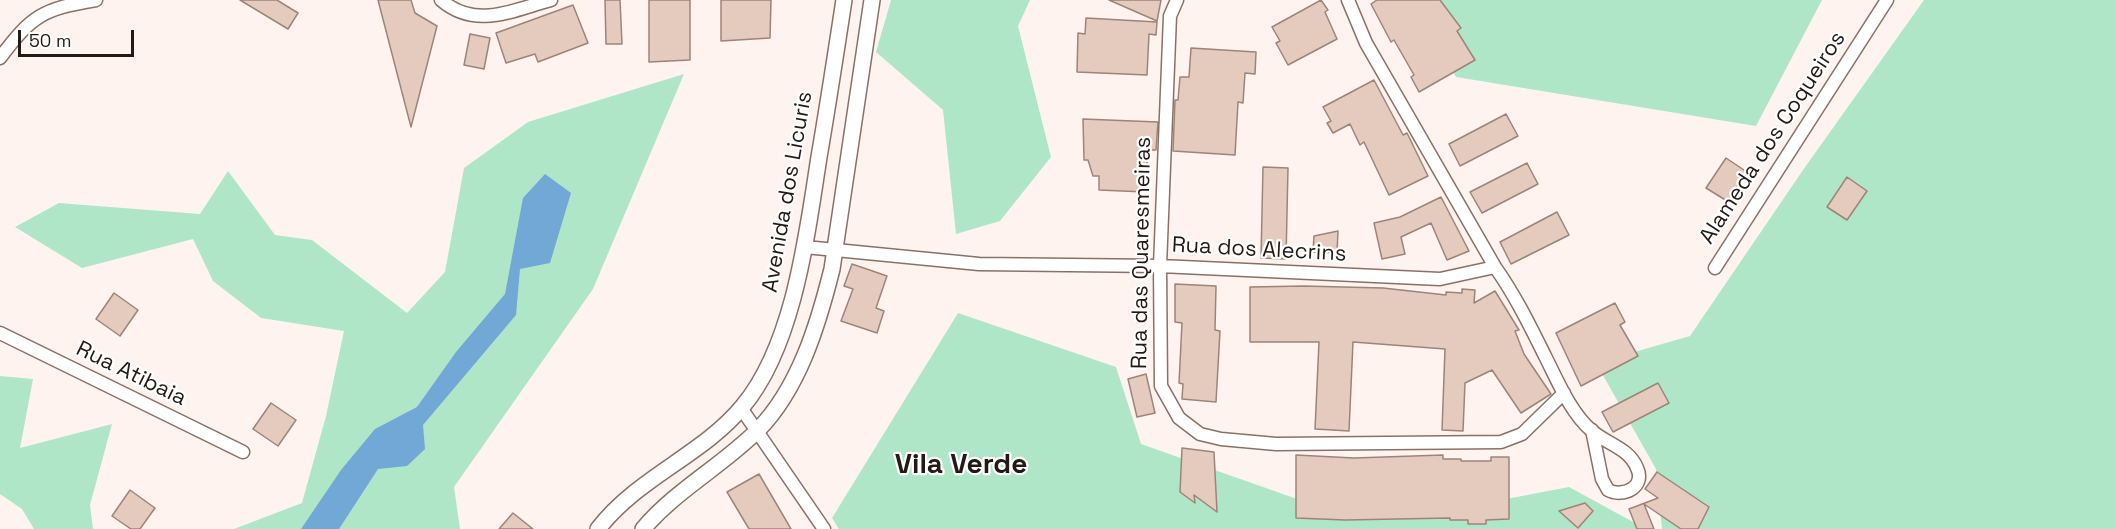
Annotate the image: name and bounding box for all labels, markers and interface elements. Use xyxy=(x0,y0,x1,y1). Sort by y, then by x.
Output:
scale bar xyxy=(21,18,136,56)
street label: Alameda dos Coqueiros xyxy=(1694,27,1852,249)
text: 50 m xyxy=(29,29,71,52)
street label: Avenida dos Licuris xyxy=(757,89,819,295)
street label: Rua das Quaresmeiras xyxy=(1127,137,1157,369)
street label: Rua dos Alecrins xyxy=(1171,232,1347,268)
street label: Rua Atibaia xyxy=(72,336,190,412)
district label: Vila Verde xyxy=(895,448,1027,482)

